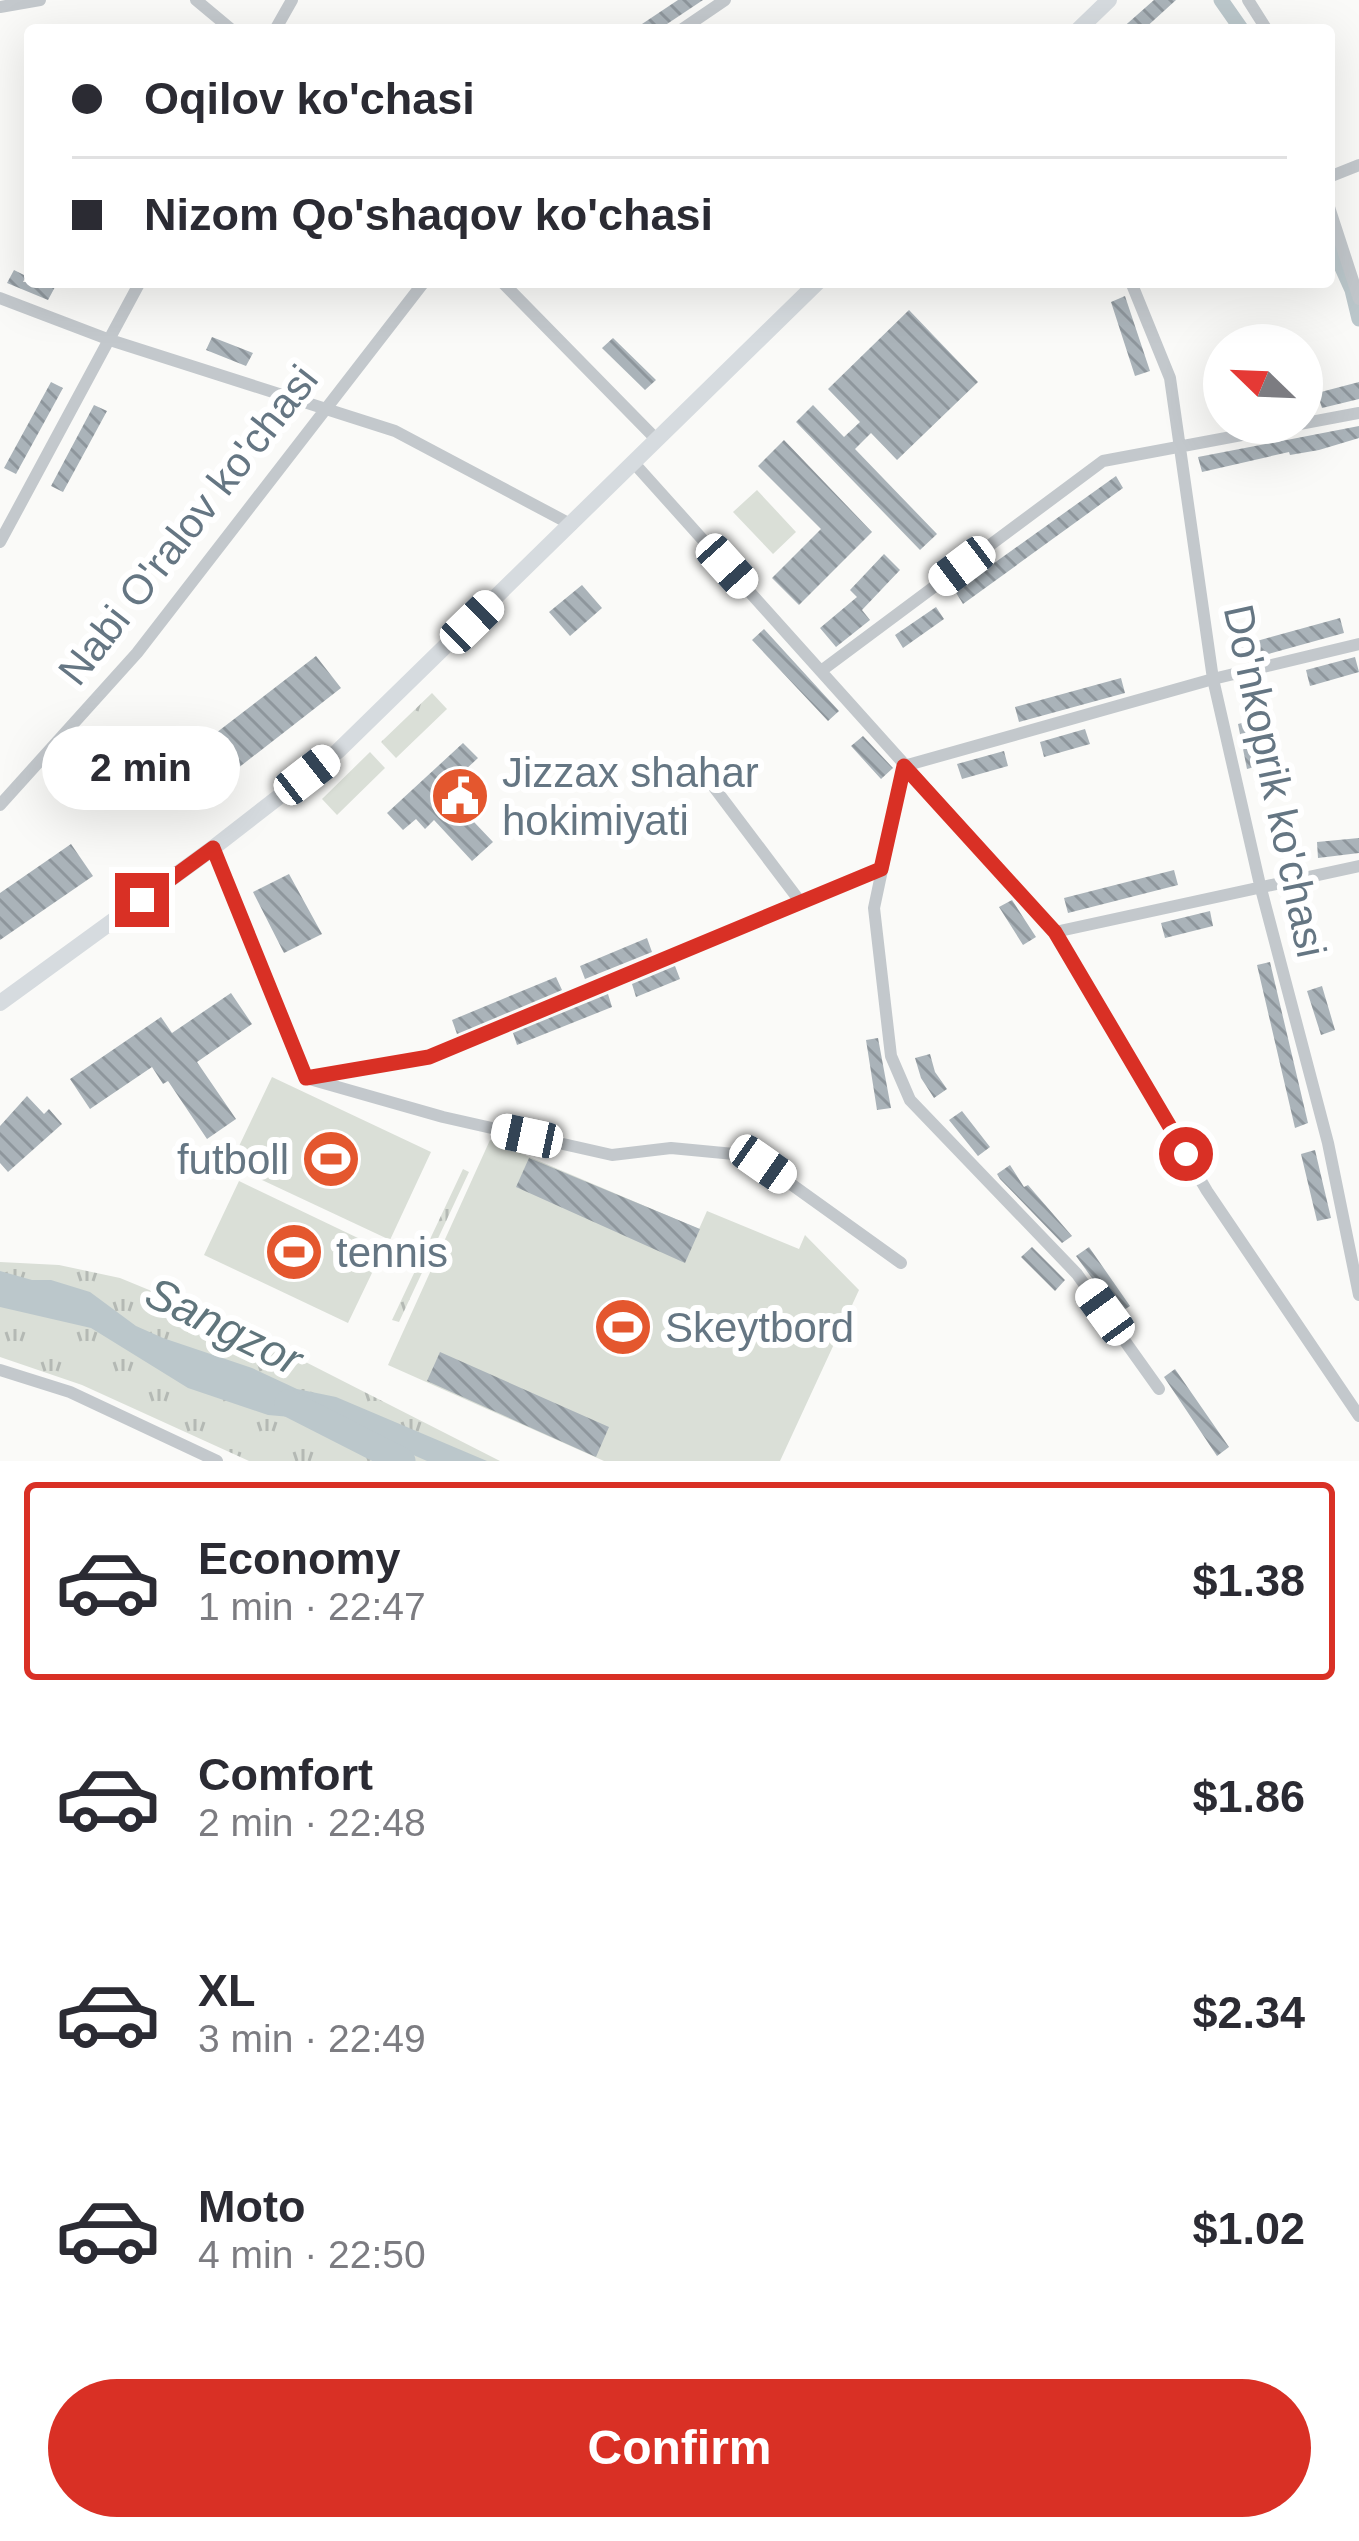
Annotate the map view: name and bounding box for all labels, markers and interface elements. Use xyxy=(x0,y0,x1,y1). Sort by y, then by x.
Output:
text: Oqilov ko'chasi xyxy=(144,73,475,124)
text: Nizom Qo'shaqov ko'chasi xyxy=(144,189,713,240)
north arrow xyxy=(1203,324,1323,444)
map controls xyxy=(1203,324,1323,444)
street label: Nabi O'ralov ko'chasi xyxy=(49,356,327,694)
car xyxy=(690,527,764,605)
car xyxy=(922,530,1002,602)
car xyxy=(434,584,510,660)
street label: Do'nkoprik ko'chasi xyxy=(1215,600,1335,962)
callout: 2 min xyxy=(43,726,241,810)
car xyxy=(268,739,346,811)
text: 2 min xyxy=(90,746,192,789)
place label: Jizzax shahar hokimiyati xyxy=(502,749,759,844)
public building icon: Jizzax shahar hokimiyati xyxy=(429,765,491,827)
route end xyxy=(115,873,169,927)
car xyxy=(488,1111,566,1161)
route start xyxy=(1159,1127,1213,1181)
sports icon: futboll xyxy=(300,1128,362,1190)
car xyxy=(723,1129,803,1199)
place label: futboll xyxy=(177,1136,289,1183)
sports icon: tennis xyxy=(263,1221,325,1283)
place label: tennis xyxy=(336,1229,448,1276)
water label: Sangzor xyxy=(137,1266,312,1387)
car xyxy=(1069,1272,1141,1352)
sports icon: Skeytbord xyxy=(592,1296,654,1358)
place label: Skeytbord xyxy=(665,1304,854,1351)
icon: car xyxy=(54,1527,162,1635)
text: Economy xyxy=(198,1533,401,1584)
text: $1.38 xyxy=(1192,1555,1305,1606)
text: 1 min · 22:47 xyxy=(198,1585,426,1628)
icon: car xyxy=(54,1743,162,1851)
text: Comfort xyxy=(198,1749,373,1800)
text: $1.86 xyxy=(1192,1771,1305,1822)
text: 2 min · 22:48 xyxy=(198,1801,426,1844)
icon: car xyxy=(54,1959,162,2067)
text: XL xyxy=(198,1965,256,2016)
text: $2.34 xyxy=(1192,1987,1305,2038)
text: 3 min · 22:49 xyxy=(198,2017,426,2060)
icon: car xyxy=(54,2175,162,2283)
text: Moto xyxy=(198,2181,305,2232)
text: $1.02 xyxy=(1192,2203,1305,2254)
text: 4 min · 22:50 xyxy=(198,2233,426,2276)
button: Confirm xyxy=(48,2379,1311,2517)

